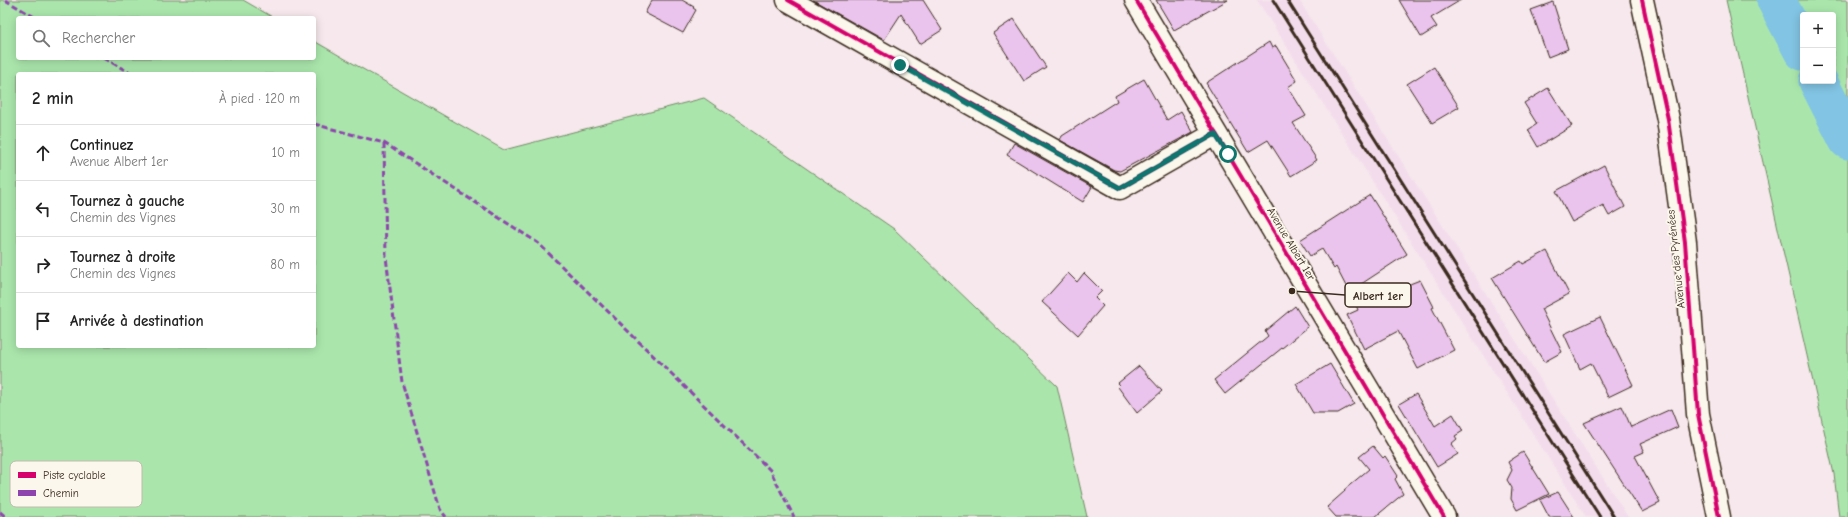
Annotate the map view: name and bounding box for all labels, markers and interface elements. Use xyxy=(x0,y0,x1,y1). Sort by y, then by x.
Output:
map controls xyxy=(1800,12,1836,84)
button: + xyxy=(1800,12,1836,48)
search box xyxy=(16,16,316,60)
icon: search xyxy=(30,27,52,49)
text: Rechercher xyxy=(62,29,135,47)
button: − xyxy=(1800,48,1836,84)
route end xyxy=(891,56,909,74)
text: 2 min xyxy=(32,89,73,108)
text: À pied · 120 m xyxy=(219,91,300,106)
text: Continuez xyxy=(70,136,133,154)
icon: ahead xyxy=(32,142,54,164)
text: 10 m xyxy=(272,145,300,160)
route start xyxy=(1219,145,1237,163)
text: Avenue Albert 1er xyxy=(70,154,168,169)
text: Tournez à gauche xyxy=(70,192,184,210)
icon: left xyxy=(32,198,54,220)
text: 30 m xyxy=(270,201,300,216)
street label: Avenue Albert 1er xyxy=(1264,205,1318,283)
street label: Avenue des Pyrénées xyxy=(1664,209,1688,309)
text: Chemin des Vignes xyxy=(70,210,176,225)
text: Tournez à droite xyxy=(70,248,175,266)
icon: right xyxy=(32,254,54,276)
text: 80 m xyxy=(270,257,300,272)
text: Chemin des Vignes xyxy=(70,266,176,281)
callout: Albert 1er xyxy=(1345,283,1411,307)
text: Albert 1er xyxy=(1353,289,1403,303)
icon: arrive xyxy=(32,310,54,332)
text: Arrivée à destination xyxy=(70,312,204,330)
legend xyxy=(10,461,142,507)
text: Piste cyclable xyxy=(43,469,106,482)
text: Chemin xyxy=(43,487,79,500)

